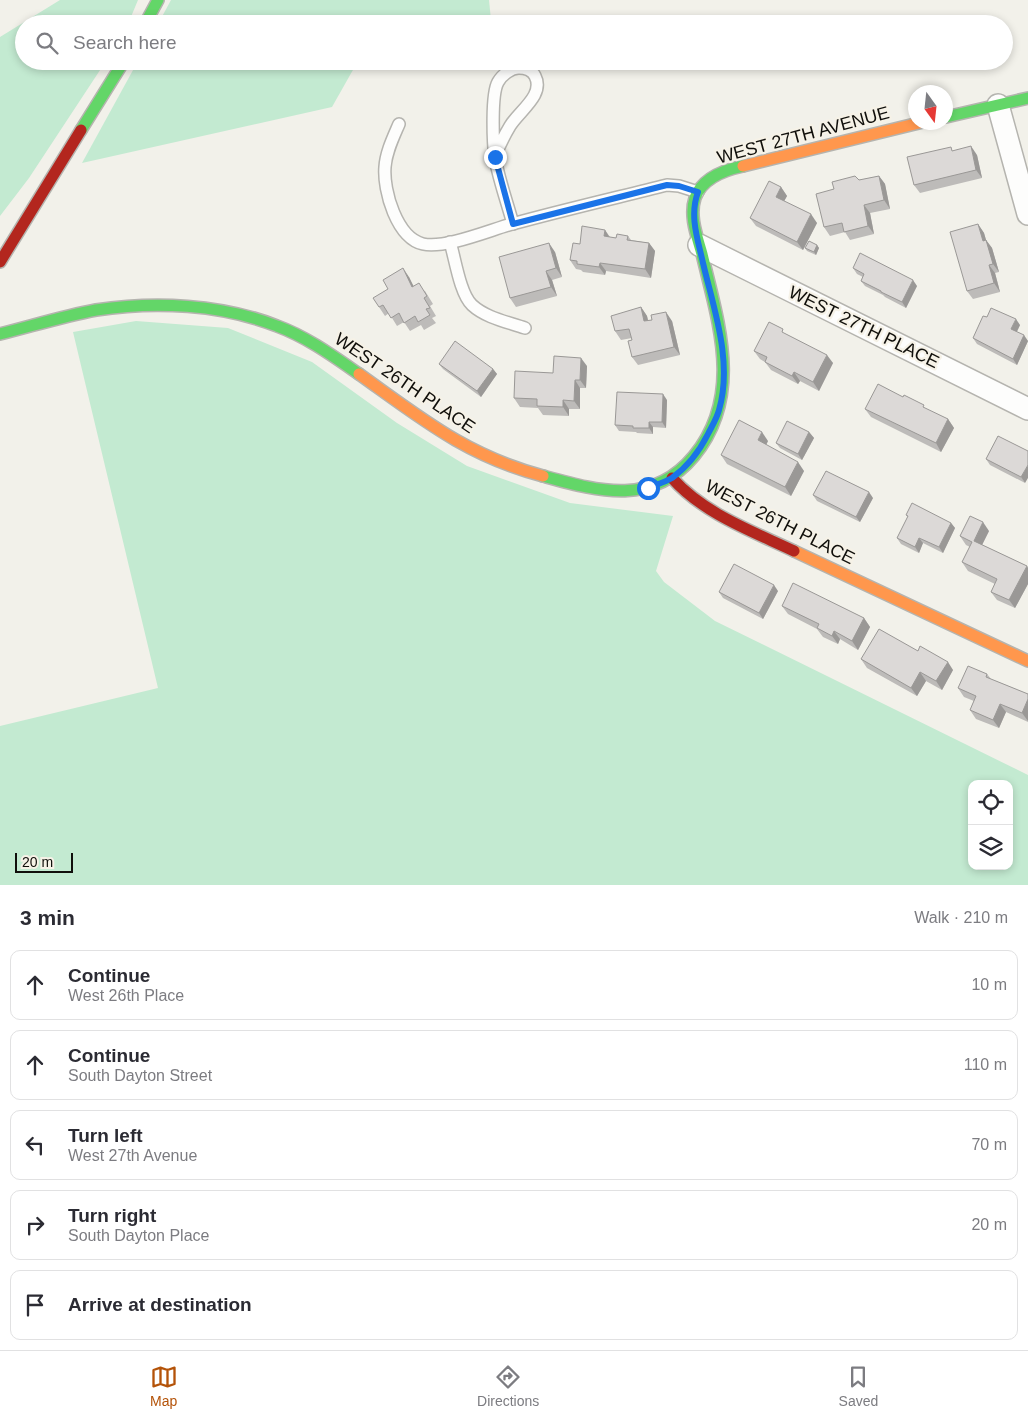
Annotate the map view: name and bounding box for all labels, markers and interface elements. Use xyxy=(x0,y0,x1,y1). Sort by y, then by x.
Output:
search box xyxy=(15,15,1013,70)
icon: search xyxy=(33,29,61,57)
text: Search here xyxy=(73,32,177,53)
north arrow xyxy=(908,85,953,130)
street label: WEST 27TH AVENUE xyxy=(715,102,891,168)
route end xyxy=(484,146,507,169)
street label: WEST 27TH PLACE xyxy=(786,282,942,372)
street label: WEST 26TH PLACE xyxy=(331,329,479,437)
street label: WEST 26TH PLACE xyxy=(702,476,858,568)
route start xyxy=(637,477,660,500)
map controls xyxy=(968,780,1013,870)
button: locate xyxy=(968,780,1013,825)
button: layers xyxy=(968,825,1013,870)
scale bar xyxy=(15,850,72,873)
text: 20 m xyxy=(22,854,53,870)
text: 3 min xyxy=(20,906,75,929)
text: Walk · 210 m xyxy=(914,909,1008,926)
text: Continue xyxy=(68,965,150,986)
icon: ahead xyxy=(21,971,49,999)
text: 10 m xyxy=(971,976,1007,993)
text: West 26th Place xyxy=(68,987,184,1004)
text: Continue xyxy=(68,1045,150,1066)
icon: ahead xyxy=(21,1051,49,1079)
text: 110 m xyxy=(964,1056,1007,1073)
text: South Dayton Street xyxy=(68,1067,212,1084)
text: Turn left xyxy=(68,1125,143,1146)
icon: left xyxy=(21,1131,49,1159)
text: 70 m xyxy=(971,1136,1007,1153)
text: West 27th Avenue xyxy=(68,1147,197,1164)
text: Turn right xyxy=(68,1205,156,1226)
icon: right xyxy=(21,1211,49,1239)
text: 20 m xyxy=(971,1216,1007,1233)
text: South Dayton Place xyxy=(68,1227,209,1244)
icon: arrive xyxy=(21,1291,49,1319)
text: Arrive at destination xyxy=(68,1294,252,1315)
tab: Map xyxy=(150,1363,178,1409)
tab: Directions xyxy=(477,1363,539,1409)
tab: Saved xyxy=(839,1363,878,1409)

